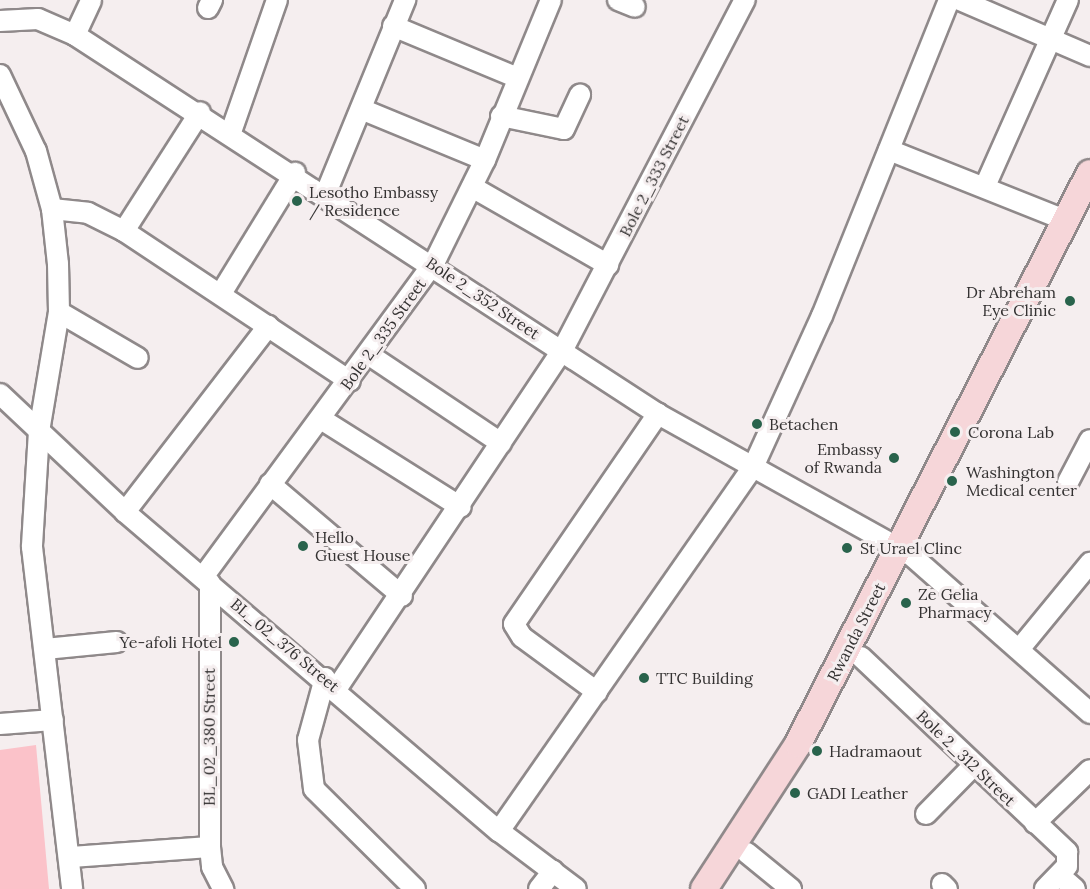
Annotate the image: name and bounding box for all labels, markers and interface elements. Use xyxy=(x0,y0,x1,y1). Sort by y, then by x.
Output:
street label: Bole 2_333 Street xyxy=(615,112,693,240)
place label: Lesotho Embassy / Residence xyxy=(309,182,438,220)
marker: Lesotho Embassy / Residence xyxy=(290,194,304,208)
street label: Bole 2_352 Street xyxy=(423,253,543,343)
street label: Bole 2_335 Street xyxy=(336,275,430,393)
place label: Dr Abreham Eye Clinic xyxy=(966,282,1056,320)
marker: Dr Abreham Eye Clinic xyxy=(1061,292,1079,310)
place label: Betachen xyxy=(769,414,838,434)
marker: Betachen xyxy=(750,417,764,431)
place label: Corona Lab xyxy=(968,422,1054,442)
marker: Corona Lab xyxy=(946,423,964,441)
place label: Embassy of Rwanda xyxy=(805,439,882,477)
marker: Embassy of Rwanda xyxy=(887,451,901,465)
place label: Washington Medical center xyxy=(966,462,1077,500)
marker: Washington Medical center xyxy=(943,472,961,490)
place label: Hello Guest House xyxy=(315,527,410,565)
place label: St Urael Clinc xyxy=(860,538,962,558)
marker: Hello Guest House xyxy=(296,539,310,553)
marker: St Urael Clinc xyxy=(838,539,856,557)
street label: Rwanda Street xyxy=(823,579,889,685)
place label: Ze Gelia Pharmacy xyxy=(918,584,992,622)
street label: BL_02_376 Street xyxy=(227,594,343,696)
marker: Ze Gelia Pharmacy xyxy=(899,596,913,610)
place label: Ye-afoli Hotel xyxy=(119,632,222,652)
marker: Ye-afoli Hotel xyxy=(227,635,241,649)
street label: BL_02_380 Street xyxy=(199,668,219,806)
place label: TTC Building xyxy=(656,668,753,688)
marker: TTC Building xyxy=(637,671,651,685)
street label: Bole 2_312 Street xyxy=(913,706,1019,810)
place label: Hadramaout xyxy=(829,741,922,761)
marker: Hadramaout xyxy=(810,744,824,758)
place label: GADI Leather xyxy=(807,783,908,803)
marker: GADI Leather xyxy=(788,786,802,800)

